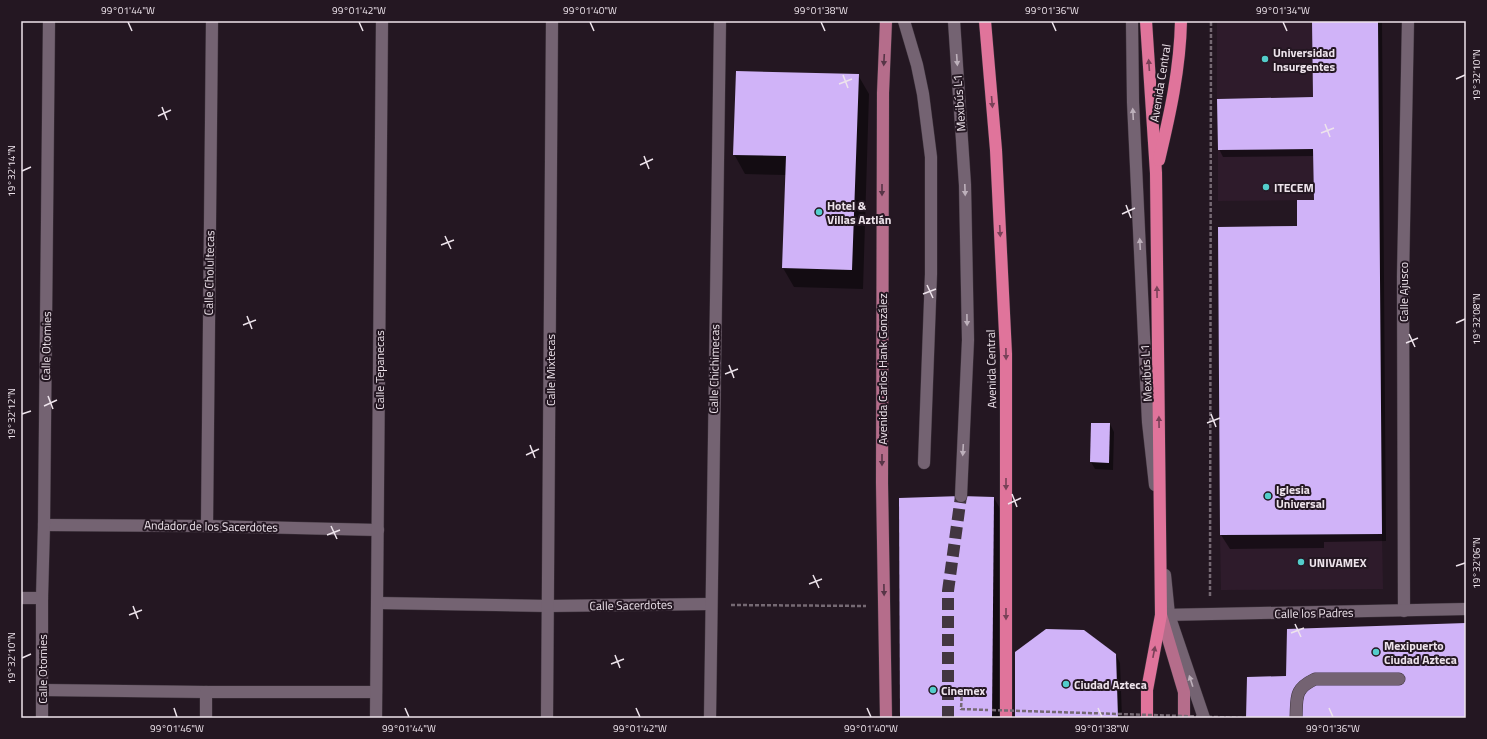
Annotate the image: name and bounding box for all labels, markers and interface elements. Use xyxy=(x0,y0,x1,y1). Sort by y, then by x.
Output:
text: 99°01'44"W xyxy=(101,3,155,18)
text: 99°01'42"W xyxy=(332,3,386,18)
text: 99°01'40"W xyxy=(563,3,617,18)
text: 99°01'38"W xyxy=(794,3,848,18)
text: 99°01'36"W xyxy=(1025,3,1079,18)
text: 99°01'34"W xyxy=(1256,3,1310,18)
street label: Avenida Central xyxy=(1144,43,1176,123)
place label: Universidad Insurgentes xyxy=(1273,43,1335,76)
text: 19°32'10"N xyxy=(1469,49,1484,101)
one-way arrow xyxy=(881,54,888,66)
one-way arrow xyxy=(953,54,960,66)
marker: Universidad Insurgentes xyxy=(1260,54,1270,64)
one-way arrow xyxy=(1146,59,1153,71)
street label: Mexibús L1 xyxy=(948,74,970,132)
one-way arrow xyxy=(989,96,995,108)
one-way arrow xyxy=(1130,108,1137,120)
text: 19°32'14"N xyxy=(4,145,19,197)
place label: ITECEM xyxy=(1274,178,1314,197)
marker: ITECEM xyxy=(1261,182,1271,192)
one-way arrow xyxy=(879,184,885,197)
one-way arrow xyxy=(962,184,968,197)
place label: Hotel & Villas Aztlán xyxy=(827,196,891,229)
marker: Hotel & Villas Aztlán xyxy=(814,207,824,217)
one-way arrow xyxy=(997,225,1004,237)
street label: Calle Cholultecas xyxy=(199,230,219,316)
one-way arrow xyxy=(1136,238,1143,250)
street label: Calle Ajusco xyxy=(1394,262,1413,322)
one-way arrow xyxy=(1154,286,1161,298)
street label: Avenida Carlos Hank González xyxy=(873,293,892,445)
text: 19°32'08"N xyxy=(1469,293,1484,345)
street label: Calle Otomies xyxy=(36,311,56,381)
one-way arrow xyxy=(964,314,970,327)
street label: Calle Chichimecas xyxy=(704,324,724,414)
street label: Avenida Central xyxy=(981,329,1001,409)
street label: Calle Tepanecas xyxy=(370,330,389,410)
street label: Calle Mixtecas xyxy=(541,334,560,406)
street label: Mexibús L1 xyxy=(1135,344,1157,402)
one-way arrow xyxy=(1003,348,1009,361)
text: 19°32'12"N xyxy=(4,388,19,440)
one-way arrow xyxy=(1156,415,1162,428)
one-way arrow xyxy=(960,444,967,456)
one-way arrow xyxy=(879,454,885,467)
one-way arrow xyxy=(1003,478,1009,491)
place label: Iglesia Universal xyxy=(1276,480,1325,513)
marker: Iglesia Universal xyxy=(1263,491,1273,501)
street label: Andador de los Sacerdotes xyxy=(144,515,279,537)
text: 19°32'06"N xyxy=(1469,537,1484,589)
place label: UNIVAMEX xyxy=(1309,553,1367,572)
marker: UNIVAMEX xyxy=(1296,557,1306,567)
one-way arrow xyxy=(881,584,887,597)
street label: Calle Sacerdotes xyxy=(589,595,673,615)
street label: Calle los Padres xyxy=(1274,603,1354,623)
one-way arrow xyxy=(1003,608,1009,621)
text: 19°32'10"N xyxy=(4,632,19,684)
street label: Calle Otomies xyxy=(33,634,52,704)
place label: Mexipuerto Ciudad Azteca xyxy=(1384,636,1457,669)
one-way arrow xyxy=(1152,646,1158,658)
marker: Mexipuerto Ciudad Azteca xyxy=(1371,647,1381,657)
place label: Ciudad Azteca xyxy=(1074,675,1147,694)
one-way arrow xyxy=(1188,675,1194,687)
marker: Ciudad Azteca xyxy=(1061,679,1071,689)
place label: Cinemex xyxy=(941,681,986,700)
marker: Cinemex xyxy=(928,685,938,695)
text: 99°01'46"W xyxy=(150,721,204,736)
text: 99°01'44"W xyxy=(382,721,436,736)
text: 99°01'42"W xyxy=(613,721,667,736)
text: 99°01'40"W xyxy=(844,721,898,736)
text: 99°01'38"W xyxy=(1075,721,1129,736)
text: 99°01'36"W xyxy=(1306,721,1360,736)

